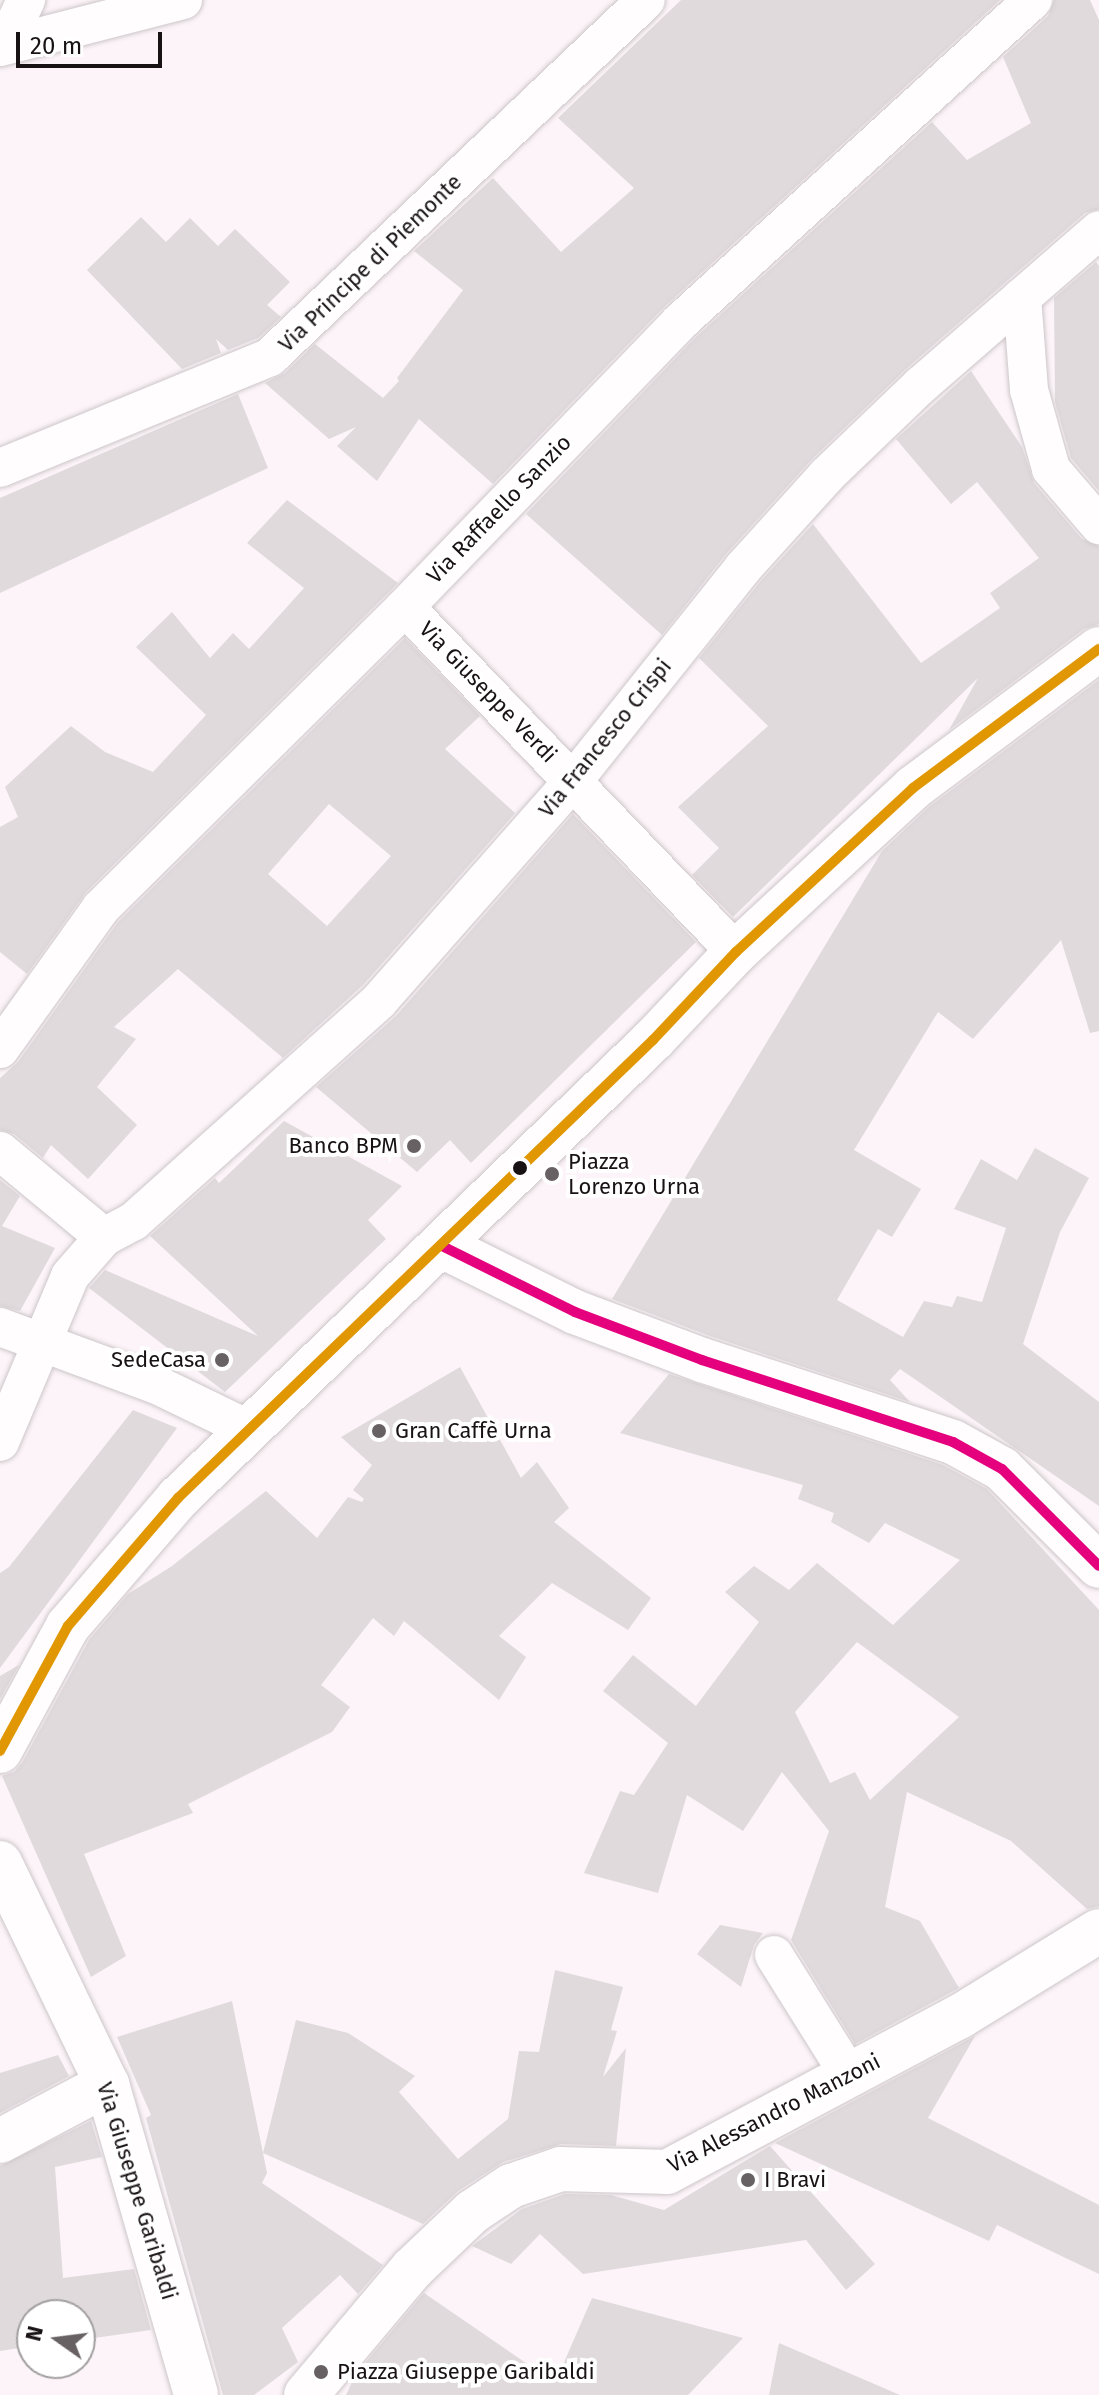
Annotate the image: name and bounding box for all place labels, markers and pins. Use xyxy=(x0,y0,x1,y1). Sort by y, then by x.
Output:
place label: Banco BPM xyxy=(288,1133,398,1159)
marker: Banco BPM xyxy=(405,1137,423,1155)
place label: Piazza Lorenzo Urna xyxy=(568,1148,700,1200)
unlabelled marker xyxy=(512,1160,528,1176)
marker: Piazza Lorenzo Urna xyxy=(543,1165,561,1183)
place label: SedeCasa xyxy=(111,1347,206,1373)
marker: SedeCasa xyxy=(213,1351,231,1369)
place label: Gran Caffè Urna xyxy=(395,1418,552,1444)
marker: Gran Caffè Urna xyxy=(370,1422,388,1440)
place label: I Bravi xyxy=(764,2167,826,2193)
marker: I Bravi xyxy=(739,2171,757,2189)
place label: Piazza Giuseppe Garibaldi xyxy=(337,2359,595,2385)
marker: Piazza Giuseppe Garibaldi xyxy=(312,2363,330,2381)

